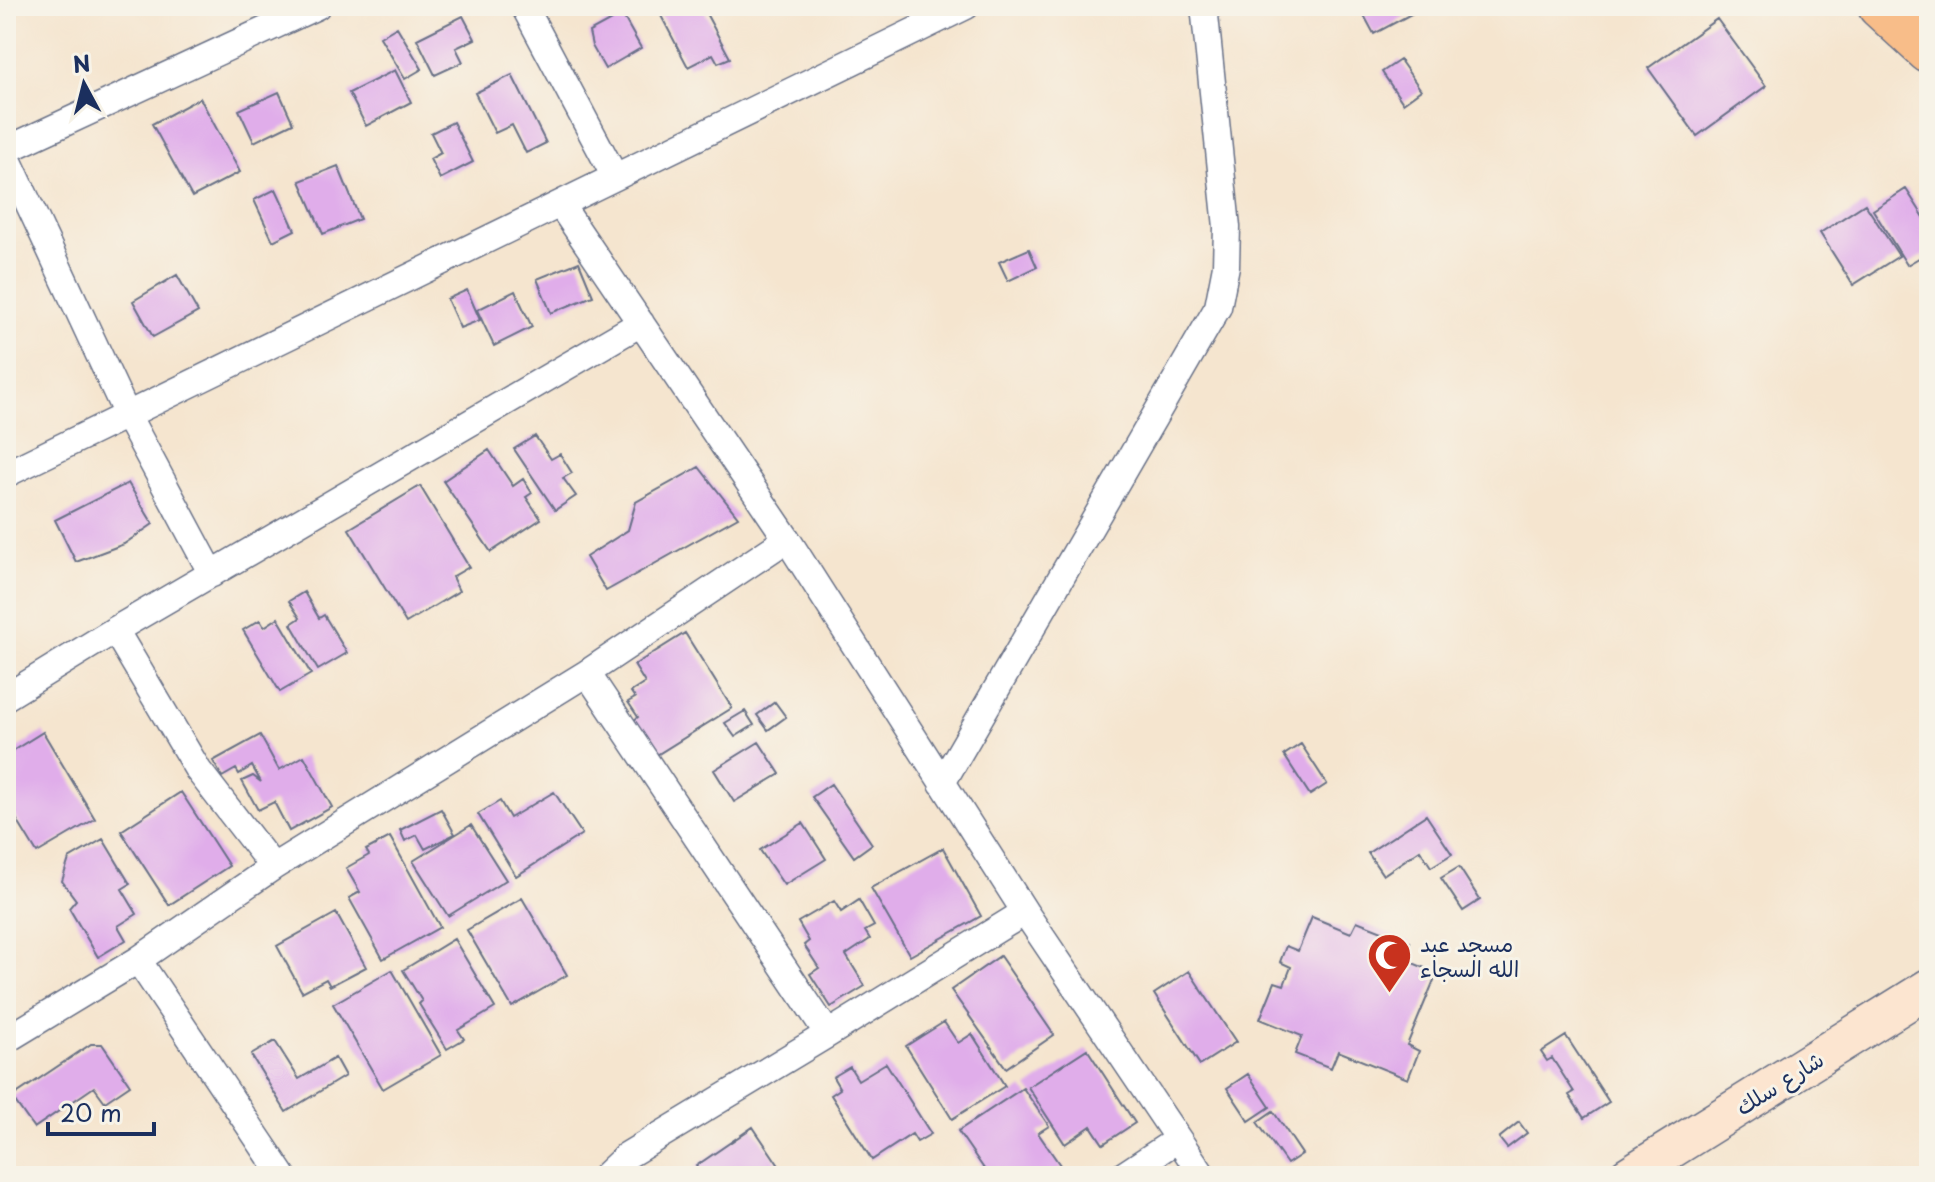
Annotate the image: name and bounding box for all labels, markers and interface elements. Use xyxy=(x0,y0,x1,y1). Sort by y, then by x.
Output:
north arrow xyxy=(44,44,124,124)
text: N xyxy=(71,45,92,80)
place label: مسجد عبد الله السجاء xyxy=(1420,926,1519,984)
mosque icon: مسجد عبد الله السجاء xyxy=(1365,931,1413,994)
street label: شارع سلك xyxy=(1729,1042,1830,1123)
scale bar xyxy=(48,1086,154,1136)
text: 20 m xyxy=(60,1094,122,1130)

